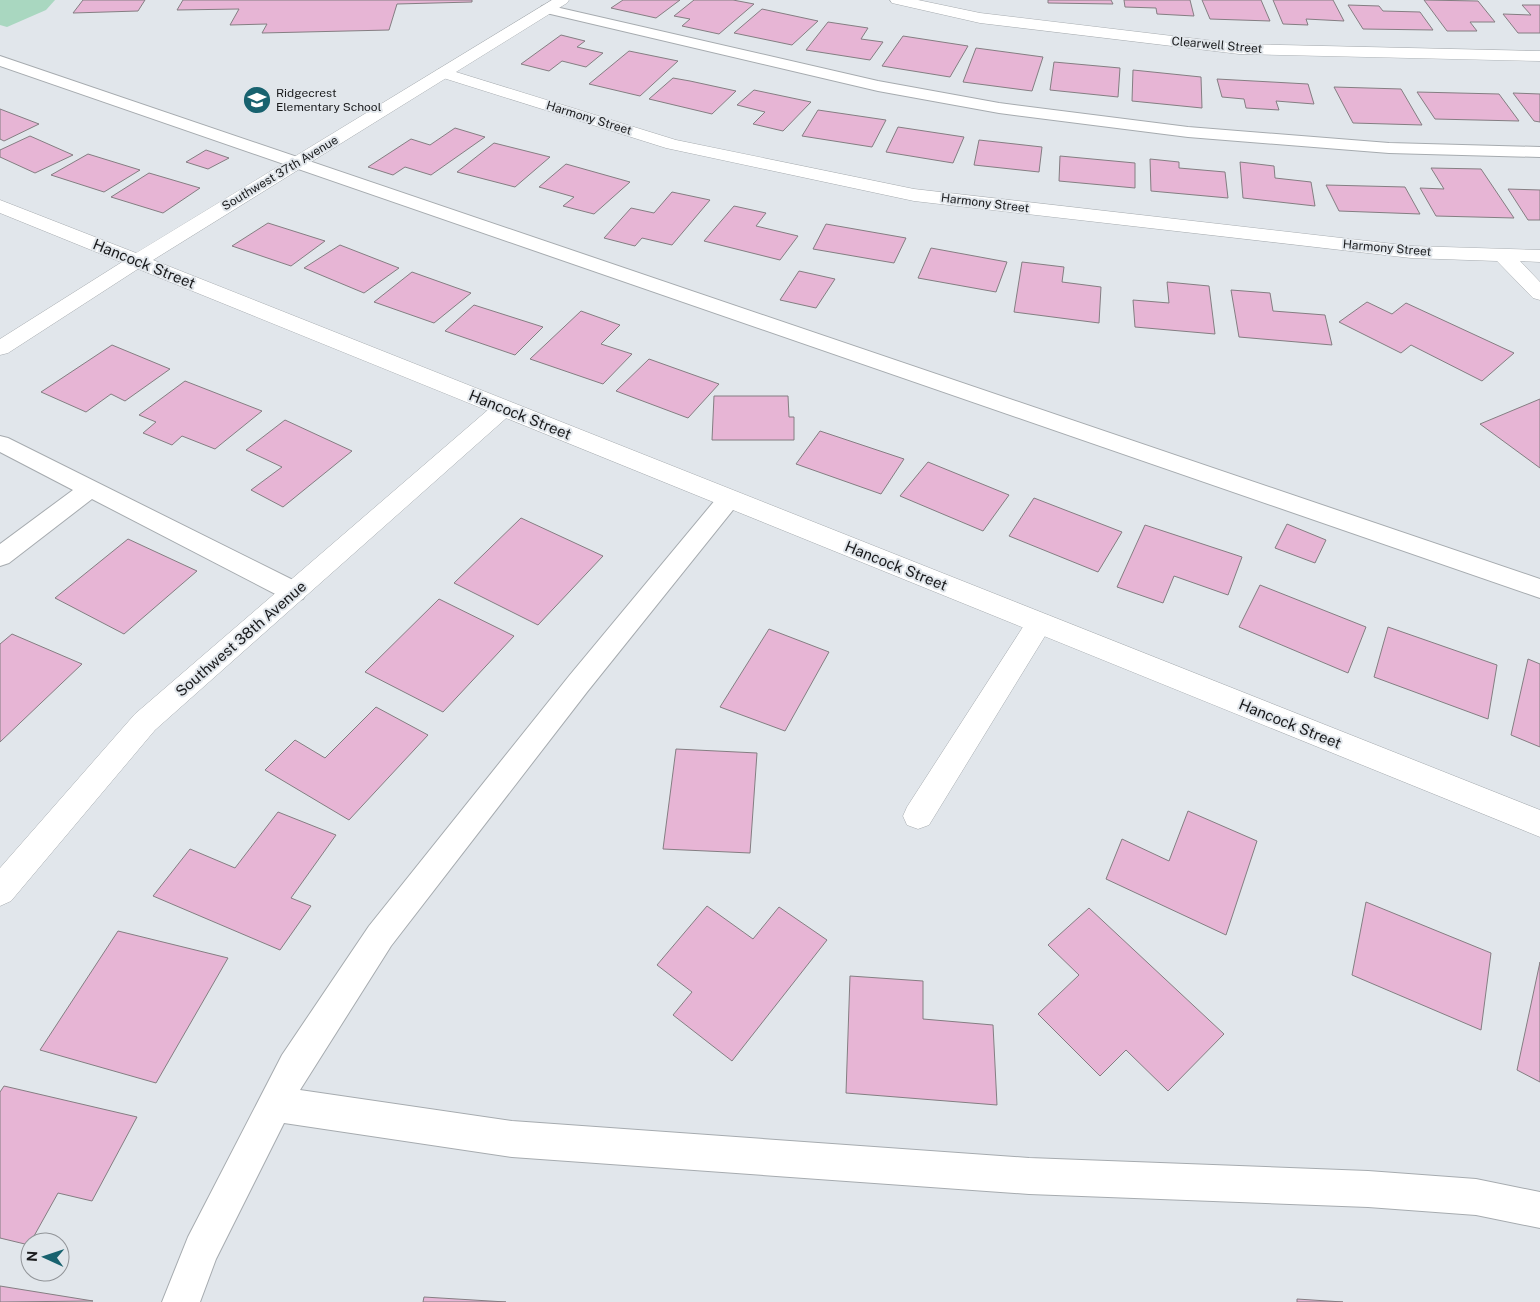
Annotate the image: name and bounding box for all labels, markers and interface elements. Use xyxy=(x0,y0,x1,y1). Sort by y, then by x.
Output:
street label: Clearwell Street xyxy=(1171,34,1263,56)
school or university icon: Ridgecrest Elementary School xyxy=(242,85,272,115)
place label: Ridgecrest Elementary School xyxy=(276,86,382,114)
street label: Harmony Street xyxy=(545,98,634,138)
street label: Southwest 37th Avenue xyxy=(219,133,341,213)
street label: Harmony Street xyxy=(940,191,1030,215)
street label: Hancock Street xyxy=(91,235,198,292)
street label: Harmony Street xyxy=(1342,237,1432,259)
street label: Hancock Street xyxy=(467,386,574,443)
street label: Hancock Street xyxy=(843,537,950,594)
street label: Southwest 38th Avenue xyxy=(172,577,309,700)
street label: Hancock Street xyxy=(1237,695,1344,752)
north arrow xyxy=(20,1232,70,1282)
text: N xyxy=(24,1250,40,1262)

